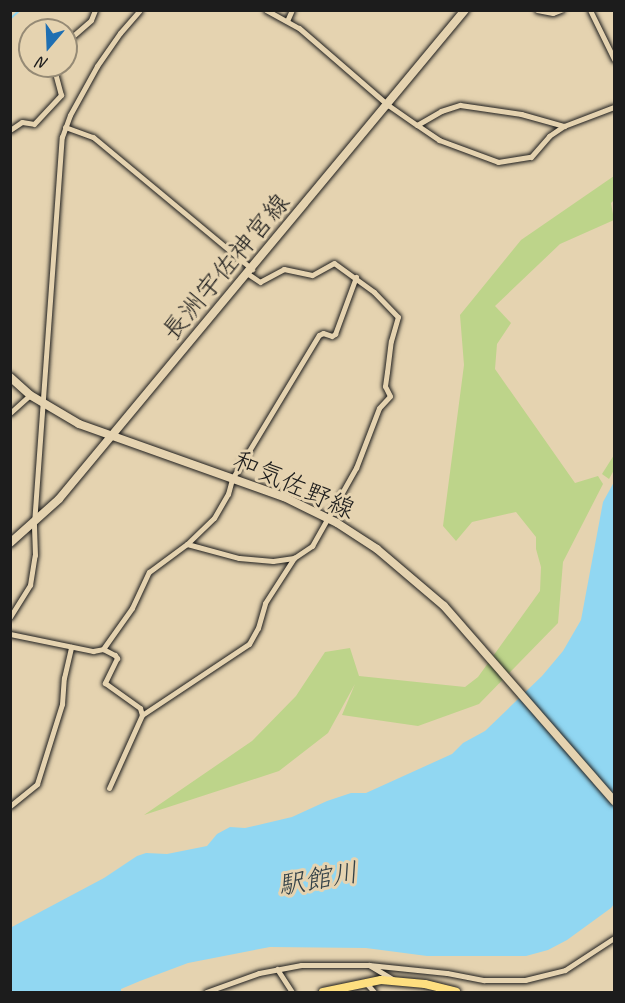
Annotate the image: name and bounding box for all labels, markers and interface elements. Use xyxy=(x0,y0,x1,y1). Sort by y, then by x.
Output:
north arrow xyxy=(18,18,78,78)
text: N xyxy=(35,52,51,74)
street label: 長洲宇佐神宮線 xyxy=(156,187,296,347)
street label: 和気佐野線 xyxy=(228,444,360,526)
water label: 駅館川 xyxy=(275,856,361,902)

